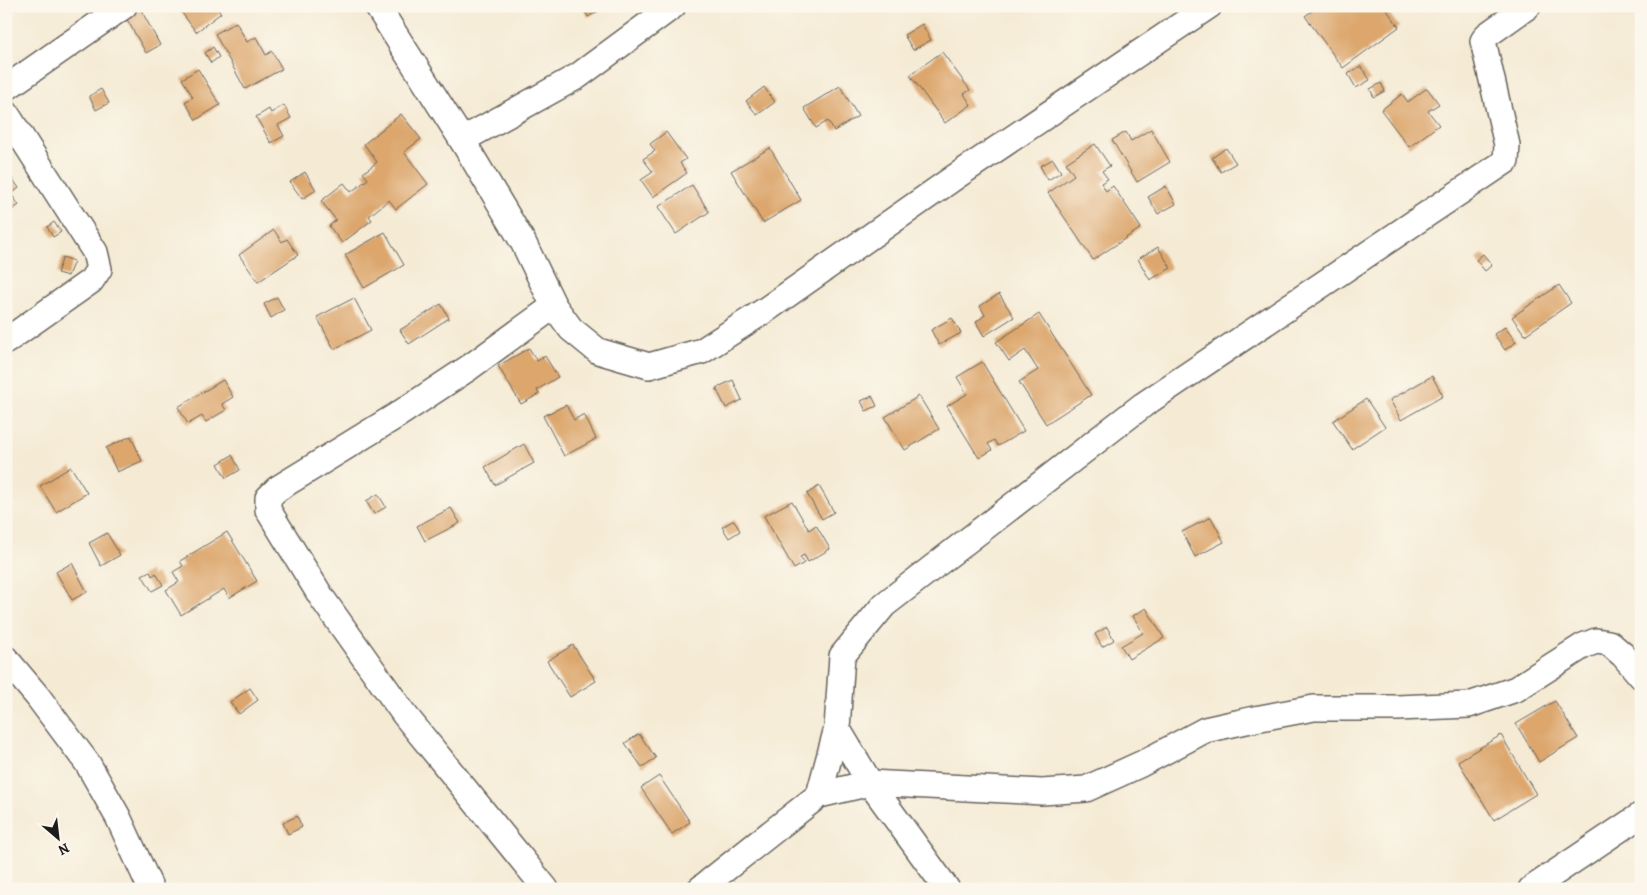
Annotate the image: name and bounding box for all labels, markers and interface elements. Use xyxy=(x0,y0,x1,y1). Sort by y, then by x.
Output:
north arrow xyxy=(32,812,82,862)
text: N xyxy=(55,838,73,860)

